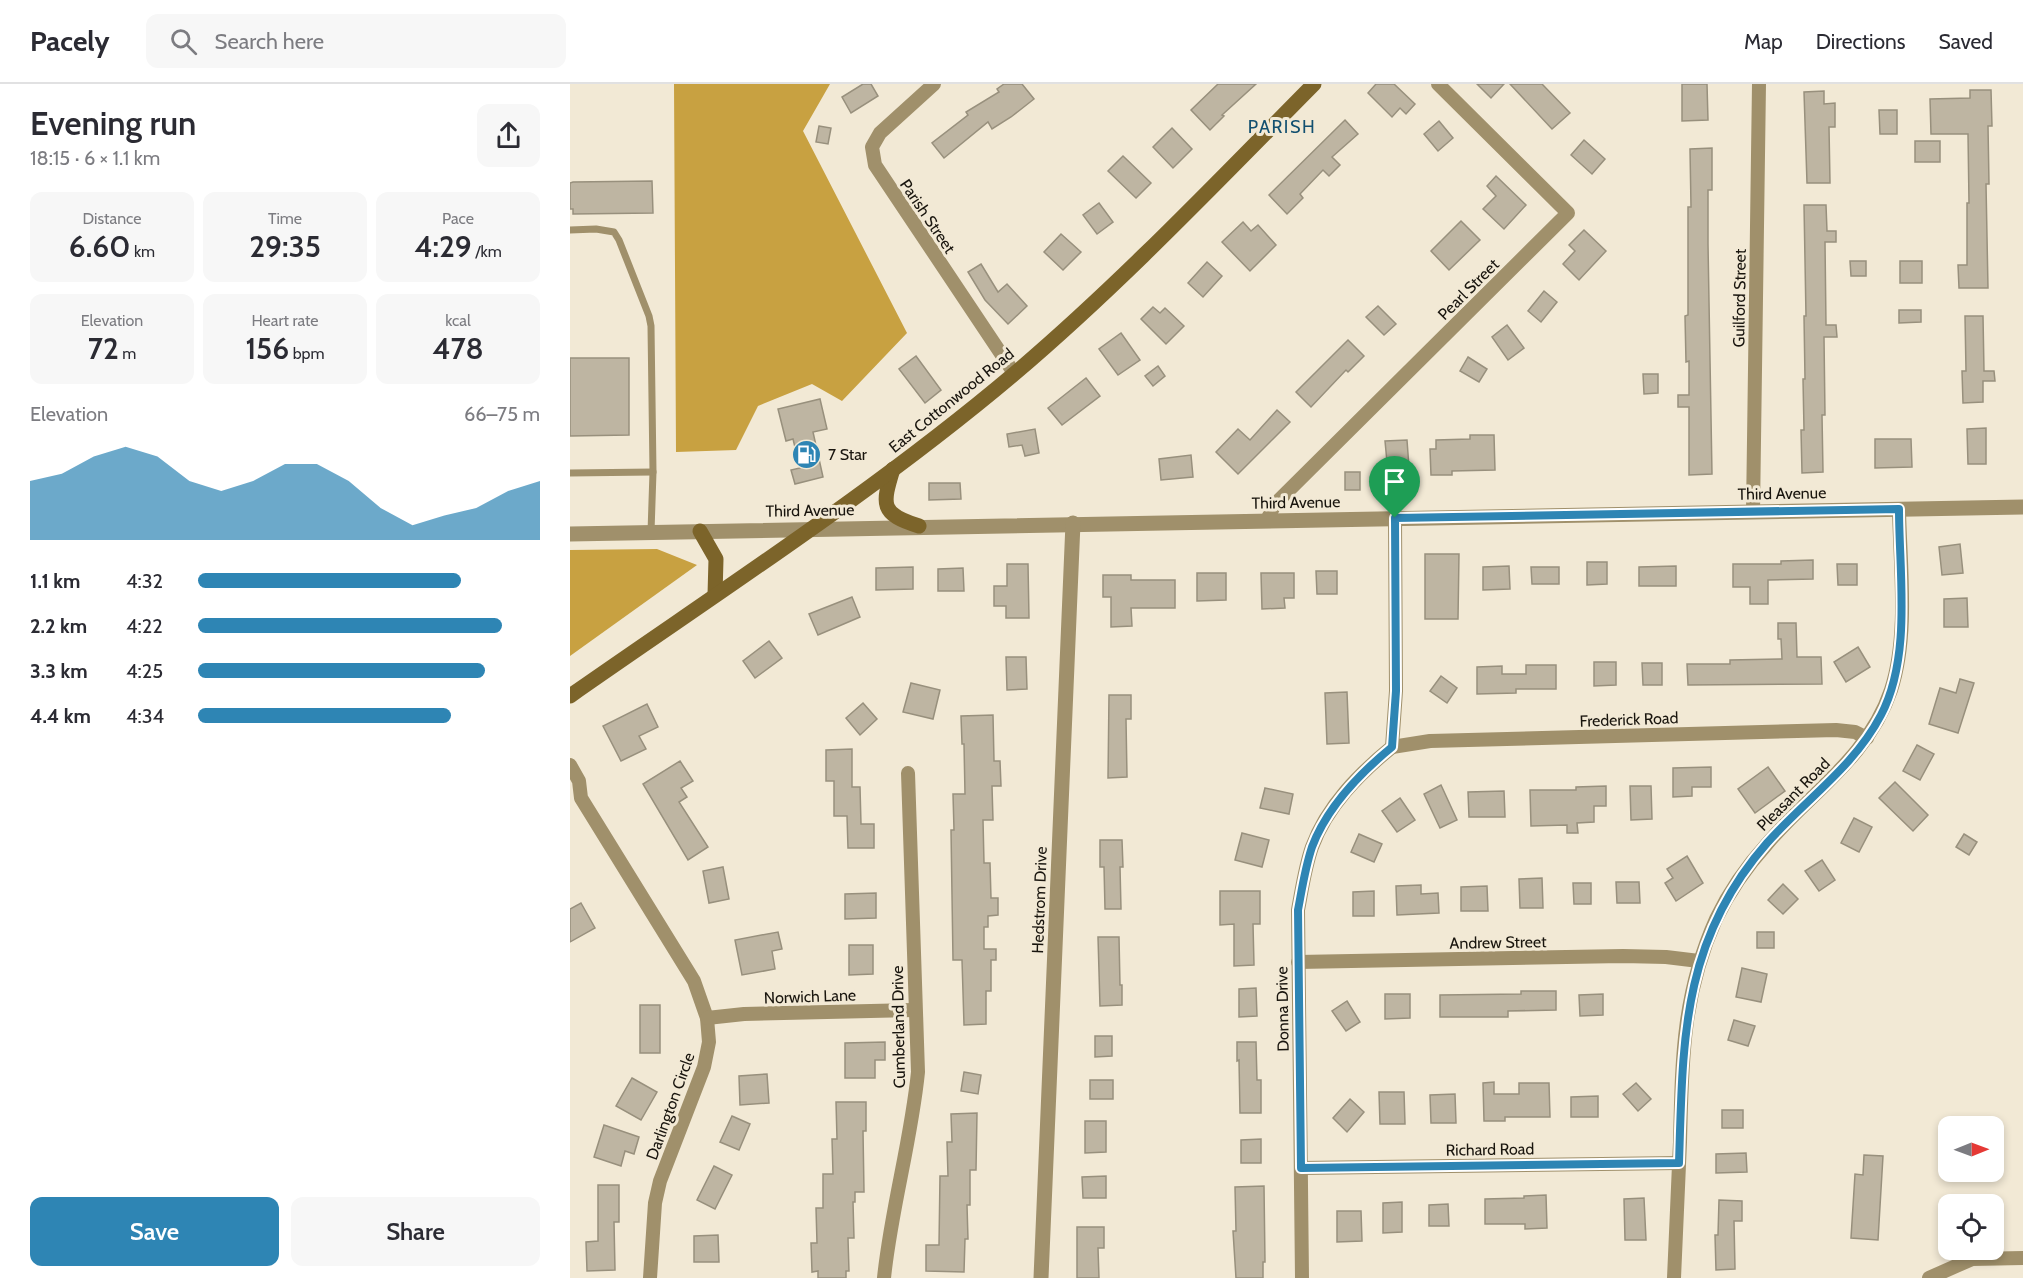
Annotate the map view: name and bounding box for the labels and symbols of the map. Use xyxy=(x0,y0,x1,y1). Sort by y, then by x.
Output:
district label: PARISH xyxy=(1248,116,1316,138)
street label: Parish Street xyxy=(896,176,960,257)
street label: Guilford Street xyxy=(1729,248,1750,347)
street label: Pearl Street xyxy=(1434,255,1503,324)
street label: East Cottonwood Road xyxy=(885,344,1018,457)
fuel station icon: 7 Star xyxy=(791,438,823,470)
place label: 7 Star xyxy=(828,445,868,464)
pin xyxy=(1369,456,1420,518)
street label: Third Avenue xyxy=(1738,483,1826,504)
street label: Third Avenue xyxy=(1252,492,1340,513)
street label: Third Avenue xyxy=(766,500,854,521)
street label: Frederick Road xyxy=(1579,708,1679,731)
street label: Pleasant Road xyxy=(1753,754,1834,835)
street label: Hedstrom Drive xyxy=(1028,846,1051,954)
street label: Andrew Street xyxy=(1449,932,1547,953)
street label: Cumberland Drive xyxy=(888,965,909,1089)
street label: Donna Drive xyxy=(1272,966,1293,1052)
street label: Norwich Lane xyxy=(764,985,856,1008)
street label: Darlington Circle xyxy=(642,1050,699,1162)
north arrow xyxy=(1938,1116,2004,1182)
street label: Richard Road xyxy=(1446,1139,1534,1160)

